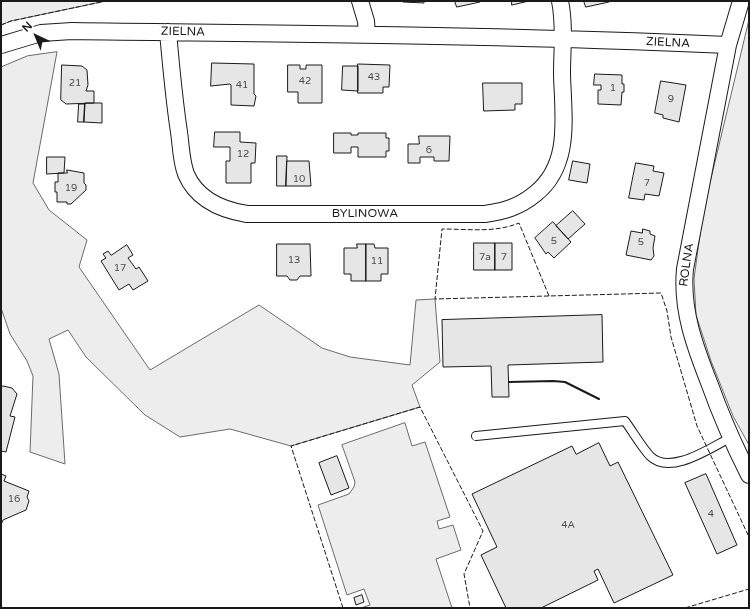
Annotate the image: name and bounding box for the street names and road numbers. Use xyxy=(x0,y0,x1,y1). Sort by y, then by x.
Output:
street label: ZIELNA xyxy=(161,24,205,40)
street label: ZIELNA xyxy=(646,35,690,51)
street label: BYLINOWA xyxy=(332,207,398,221)
street label: ROLNA xyxy=(677,242,697,288)

